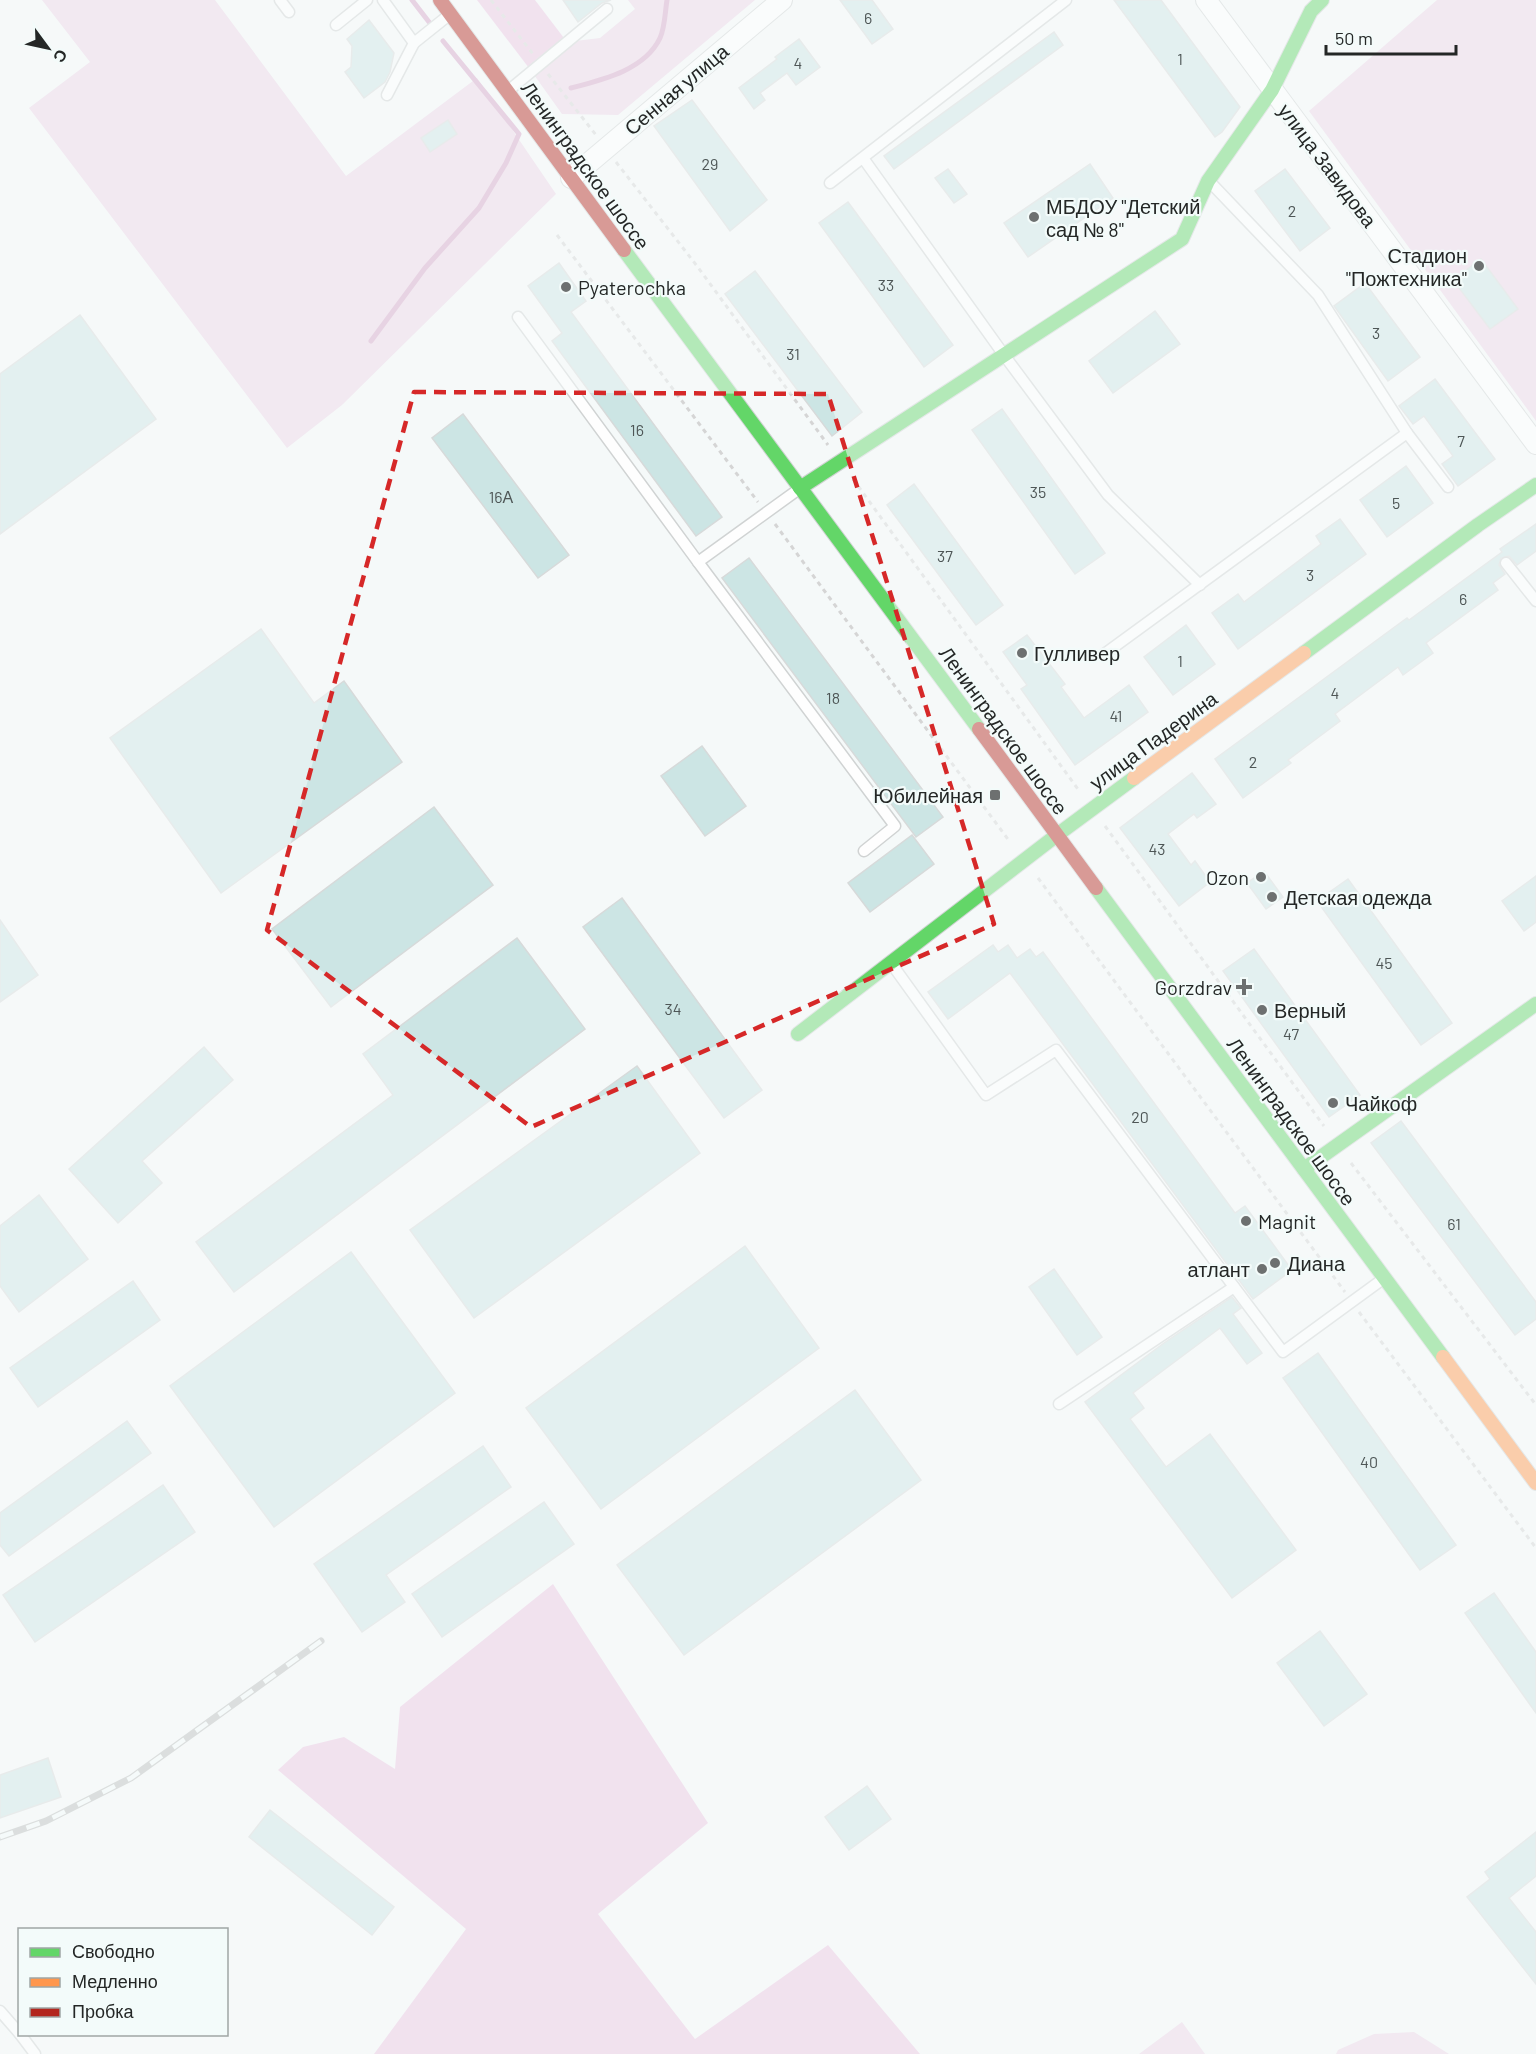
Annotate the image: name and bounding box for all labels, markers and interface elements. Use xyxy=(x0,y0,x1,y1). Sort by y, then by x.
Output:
house number: 6 xyxy=(864,8,872,27)
north arrow xyxy=(18,18,78,78)
scale bar xyxy=(1326,18,1456,56)
text: 50 m xyxy=(1335,27,1373,49)
street label: Сенная улица xyxy=(619,38,734,140)
text: С xyxy=(50,46,72,67)
house number: 1 xyxy=(1177,49,1183,68)
house number: 4 xyxy=(794,53,802,72)
street label: Ленинградское шоссе xyxy=(517,76,655,254)
street label: улица Завидова xyxy=(1274,99,1383,232)
house number: 29 xyxy=(702,154,718,173)
place label: МБДОУ "Детский сад № 8" xyxy=(1046,194,1200,241)
house number: 2 xyxy=(1288,201,1296,220)
marker: МБДОУ "Детский сад № 8" xyxy=(1027,210,1041,224)
place label: Стадион "Пожтехника" xyxy=(1346,243,1467,290)
marker: Стадион "Пожтехника" xyxy=(1472,259,1486,273)
place label: Pyaterochka xyxy=(578,275,686,299)
house number: 33 xyxy=(878,275,894,294)
marker: Pyaterochka xyxy=(559,280,573,294)
house number: 3 xyxy=(1372,323,1380,342)
house number: 31 xyxy=(786,344,800,363)
house number: 16 xyxy=(630,420,644,439)
house number: 7 xyxy=(1457,431,1465,450)
house number: 35 xyxy=(1030,482,1046,501)
house number: 16А xyxy=(489,487,514,506)
house number: 5 xyxy=(1392,493,1400,512)
house number: 37 xyxy=(937,546,953,565)
house number: 3 xyxy=(1306,565,1314,584)
house number: 6 xyxy=(1459,589,1467,608)
street label: Ленинградское шоссе xyxy=(935,641,1073,819)
place label: Гулливер xyxy=(1034,641,1120,665)
marker: Гулливер xyxy=(1015,646,1029,660)
house number: 1 xyxy=(1177,651,1183,670)
house number: 4 xyxy=(1331,683,1339,702)
street label: улица Падерина xyxy=(1085,685,1222,794)
house number: 18 xyxy=(826,688,840,707)
house number: 41 xyxy=(1110,706,1122,725)
house number: 2 xyxy=(1249,752,1257,771)
place label: Юбилейная xyxy=(873,783,983,807)
marker: Юбилейная xyxy=(988,788,1002,802)
house number: 43 xyxy=(1148,839,1166,858)
place label: Ozon xyxy=(1206,865,1249,889)
marker: Ozon xyxy=(1254,870,1268,884)
place label: Детская одежда xyxy=(1284,885,1432,909)
marker: Детская одежда xyxy=(1265,890,1279,904)
house number: 45 xyxy=(1375,953,1393,972)
place label: Gorzdrav xyxy=(1155,975,1232,999)
marker: Gorzdrav xyxy=(1237,980,1251,994)
place label: Верный xyxy=(1274,998,1346,1022)
house number: 34 xyxy=(664,999,682,1018)
marker: Верный xyxy=(1255,1003,1269,1017)
house number: 47 xyxy=(1283,1024,1299,1043)
street label: Ленинградское шоссе xyxy=(1223,1032,1361,1210)
place label: Чайкоф xyxy=(1345,1091,1417,1115)
marker: Чайкоф xyxy=(1326,1096,1340,1110)
house number: 20 xyxy=(1131,1107,1149,1126)
place label: Magnit xyxy=(1258,1209,1316,1233)
marker: Magnit xyxy=(1239,1214,1253,1228)
house number: 61 xyxy=(1447,1214,1461,1233)
place label: Диана xyxy=(1287,1251,1346,1275)
marker: Диана xyxy=(1268,1256,1282,1270)
place label: атлант xyxy=(1188,1257,1250,1281)
marker: атлант xyxy=(1255,1262,1269,1276)
house number: 40 xyxy=(1360,1452,1378,1471)
legend xyxy=(18,1928,228,2036)
text: Свободно xyxy=(72,1940,155,1962)
text: Медленно xyxy=(72,1970,158,1992)
text: Пробка xyxy=(72,2000,135,2022)

